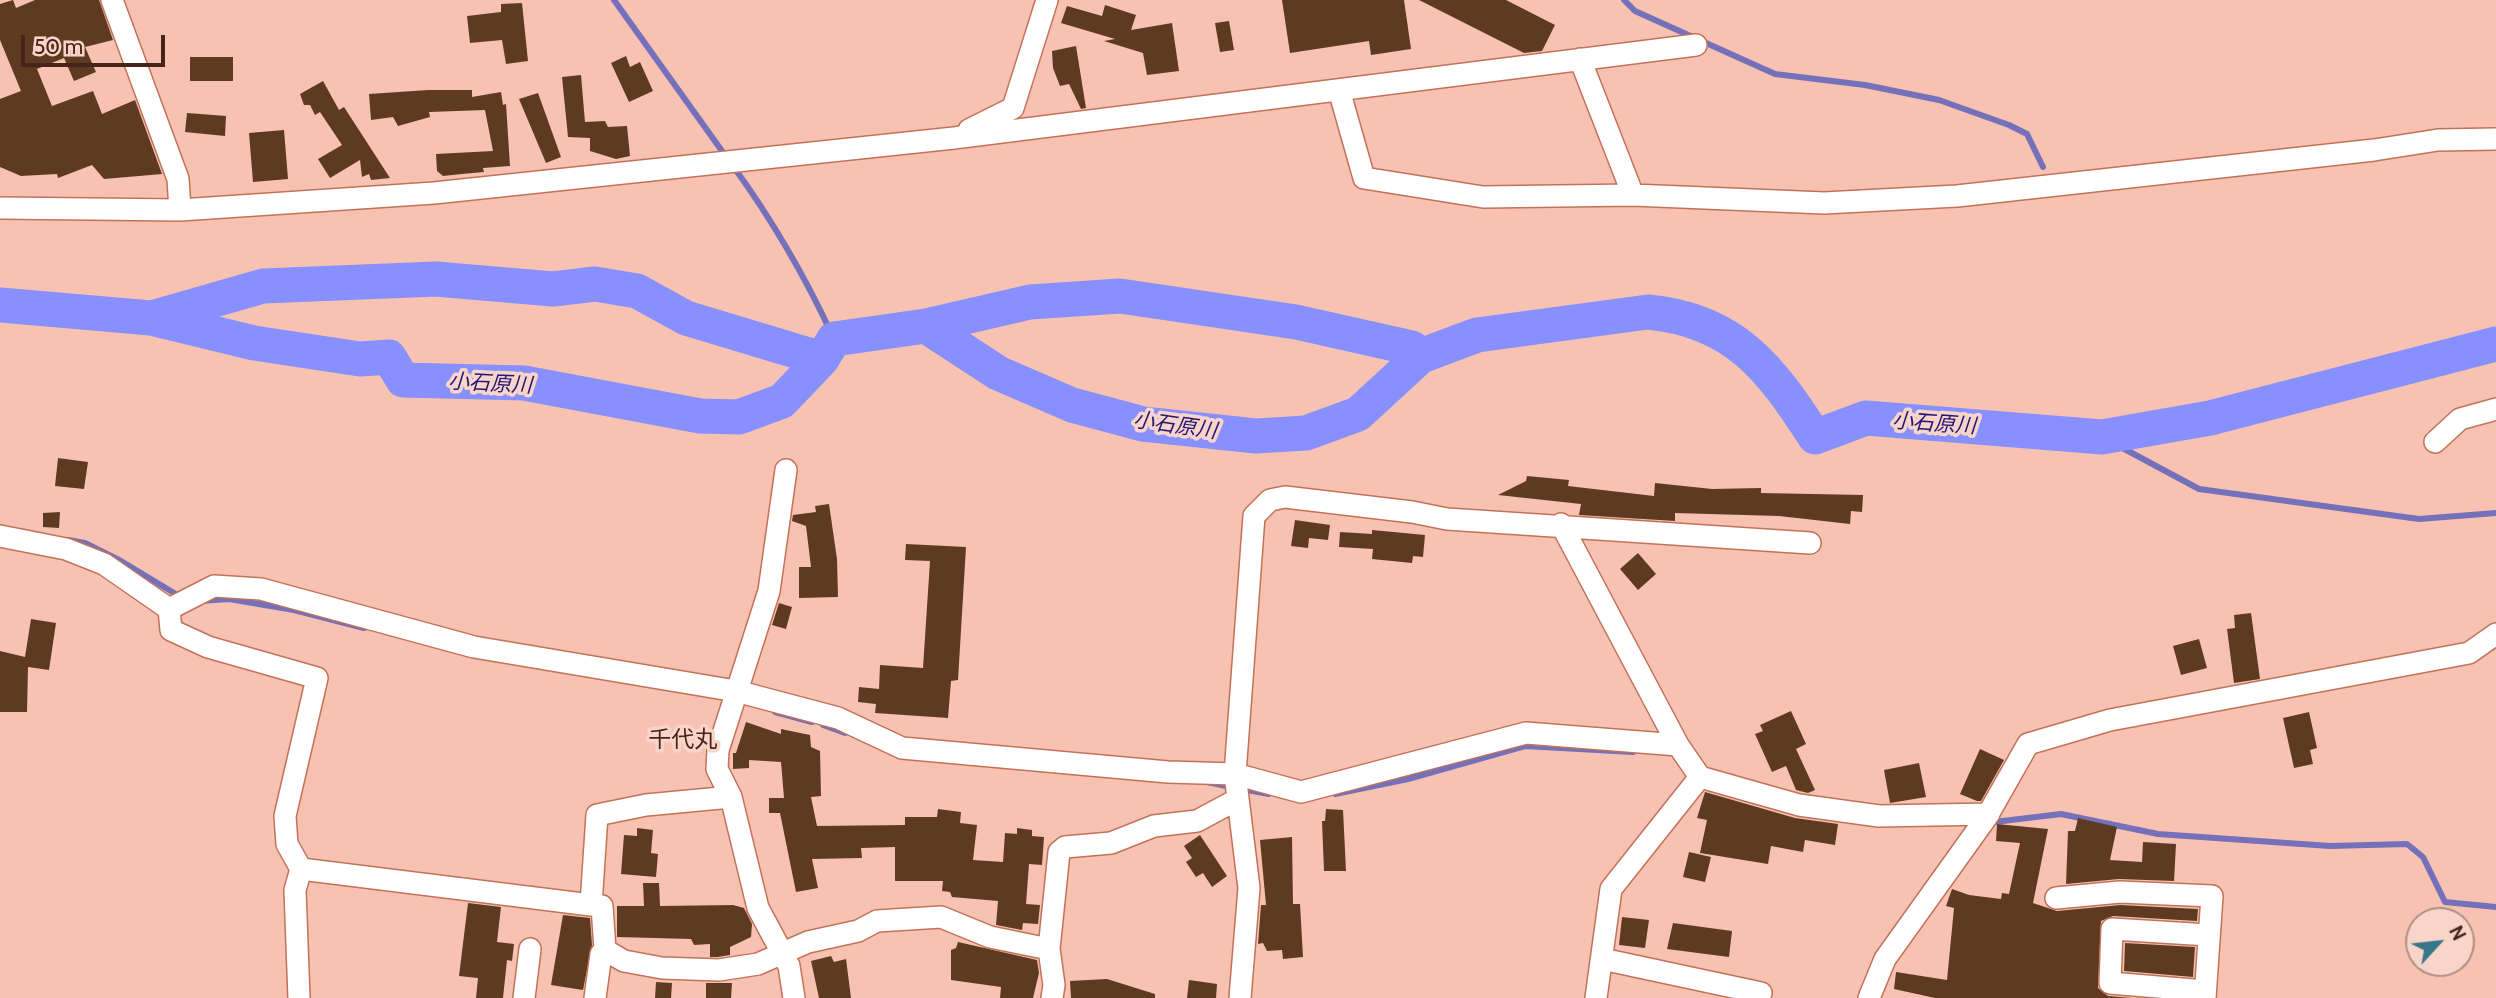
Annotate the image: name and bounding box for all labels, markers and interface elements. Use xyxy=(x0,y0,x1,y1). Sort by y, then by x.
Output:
scale bar xyxy=(24,21,168,65)
text: 50 m xyxy=(34,34,83,59)
water label: 小石原川 xyxy=(447,369,533,399)
water label: 小石原川 xyxy=(1132,408,1218,444)
water label: 小石原川 xyxy=(1891,409,1977,439)
district label: 千代丸 xyxy=(649,726,717,754)
north arrow xyxy=(2405,907,2475,977)
text: N xyxy=(2444,922,2471,944)

